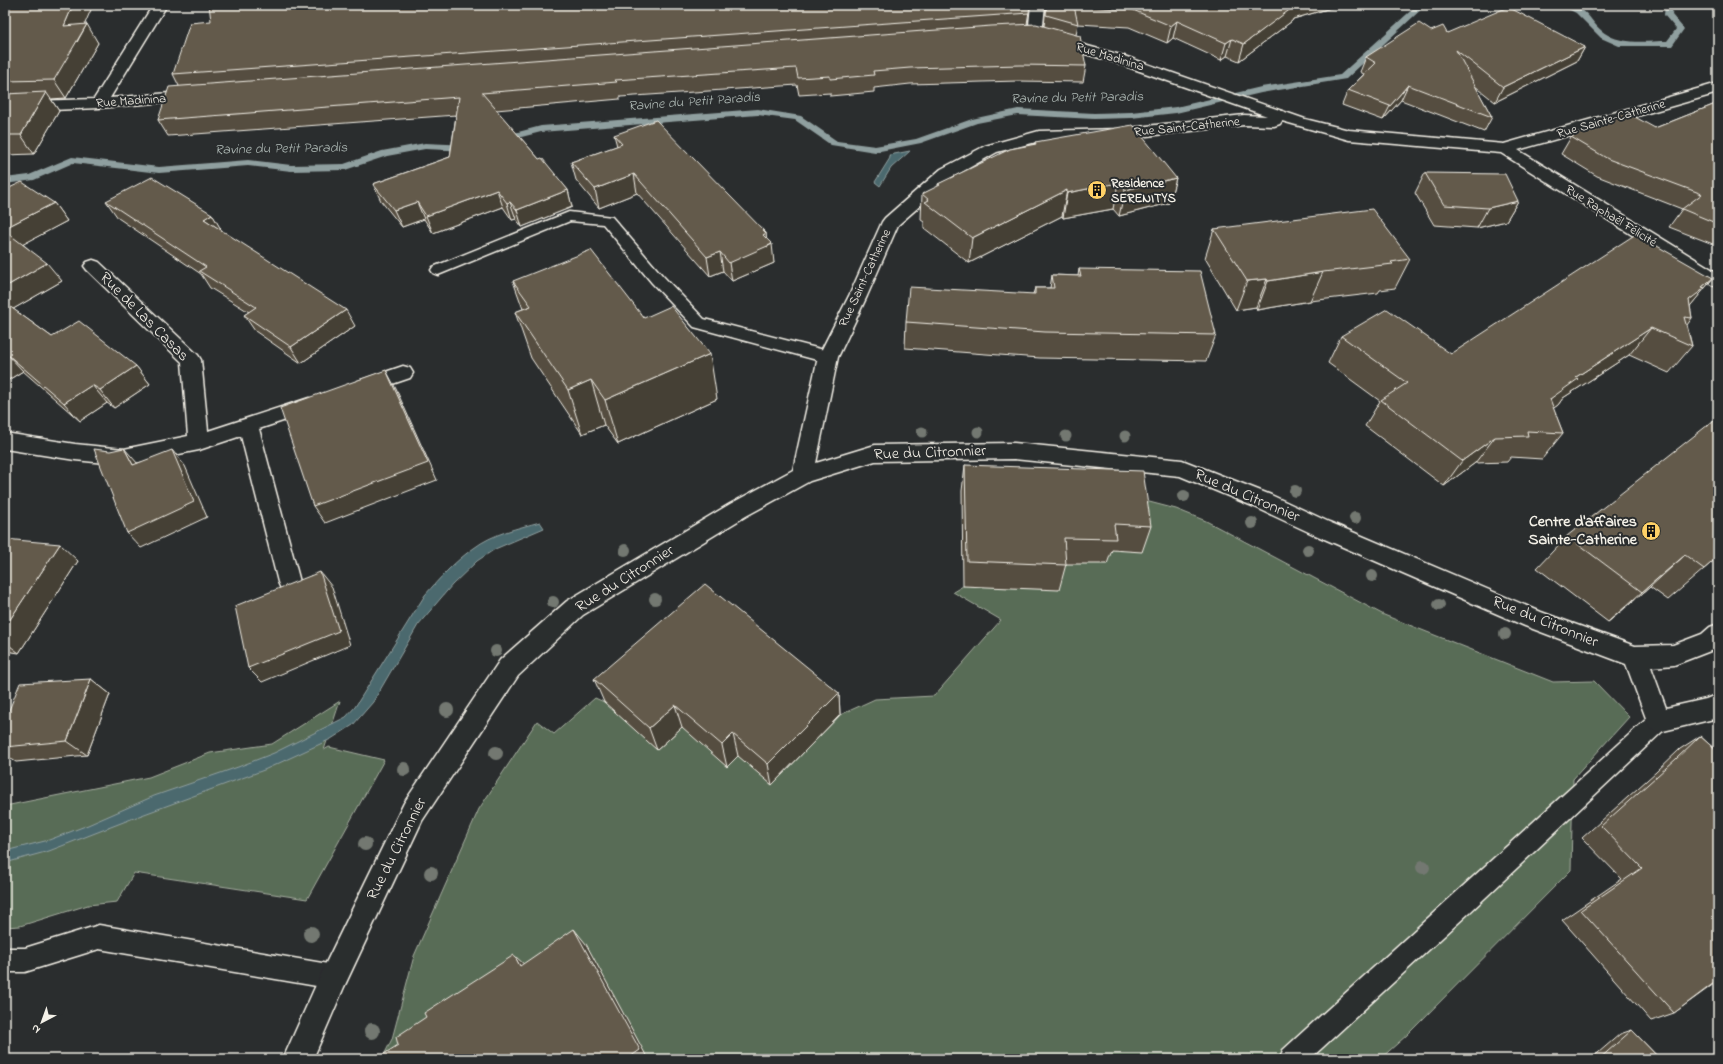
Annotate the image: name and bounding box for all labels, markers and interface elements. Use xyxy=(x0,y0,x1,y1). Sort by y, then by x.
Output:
street label: Rue Madinina xyxy=(1074,38,1146,76)
water label: Ravine du Petit Paradis xyxy=(1011,86,1144,110)
water label: Ravine du Petit Paradis xyxy=(627,87,762,117)
street label: Rue Madinina xyxy=(95,89,167,113)
street label: Rue Sainte-Catherine xyxy=(1555,94,1668,144)
street label: Rue Saint-Catherine xyxy=(1133,112,1241,142)
water label: Ravine du Petit Paradis xyxy=(215,137,348,161)
place label: Residence SERENITYS xyxy=(1110,174,1177,208)
building icon: Residence SERENITYS xyxy=(1086,179,1108,201)
street label: Rue Raphaël Félicité xyxy=(1561,180,1661,252)
street label: Rue Saint-Catherine xyxy=(834,226,896,330)
street label: Rue de Las Casas xyxy=(94,267,194,367)
street label: Rue du Citronnier xyxy=(873,439,987,467)
street label: Rue du Citronnier xyxy=(1191,463,1303,529)
place label: Centre d'affaires Sainte-Catherine xyxy=(1528,510,1638,552)
building icon: Centre d'affaires Sainte-Catherine xyxy=(1640,520,1662,542)
street label: Rue du Citronnier xyxy=(571,539,679,619)
street label: Rue du Citronnier xyxy=(1488,590,1602,654)
street label: Rue du Citronnier xyxy=(361,793,433,904)
north arrow xyxy=(22,1002,62,1042)
text: N xyxy=(28,1020,44,1037)

